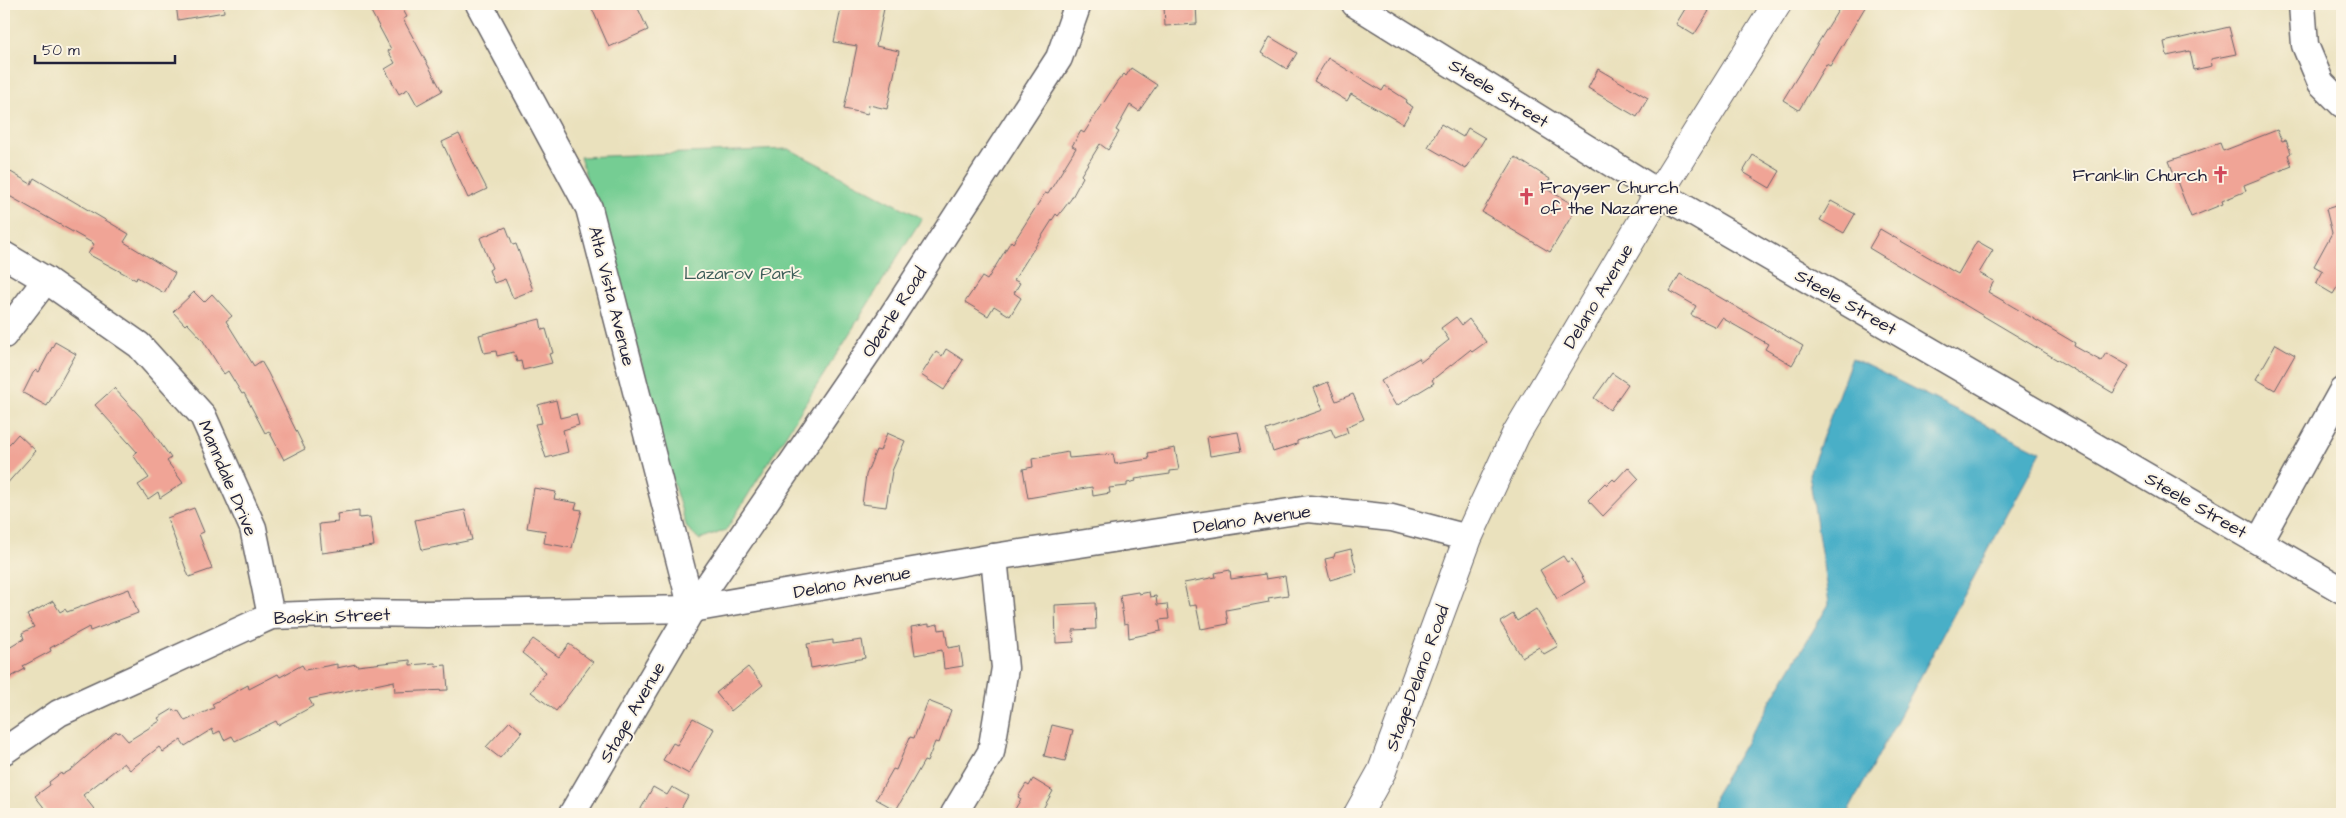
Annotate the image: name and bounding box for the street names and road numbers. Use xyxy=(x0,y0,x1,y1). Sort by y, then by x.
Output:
street label: Steele Street xyxy=(1444,53,1554,135)
street label: Alta Vista Avenue xyxy=(582,224,641,369)
street label: Delano Avenue xyxy=(1557,239,1640,353)
street label: Oberle Road xyxy=(856,262,933,362)
street label: Steele Street xyxy=(1790,263,1902,342)
street label: Manndale Drive xyxy=(192,416,263,540)
street label: Steele Street xyxy=(2140,466,2252,545)
street label: Delano Avenue xyxy=(1192,499,1313,540)
street label: Delano Avenue xyxy=(792,560,913,605)
street label: Baskin Street xyxy=(273,602,391,631)
street label: Stage-Delano Road xyxy=(1379,602,1456,755)
street label: Stage Avenue xyxy=(593,657,672,768)

